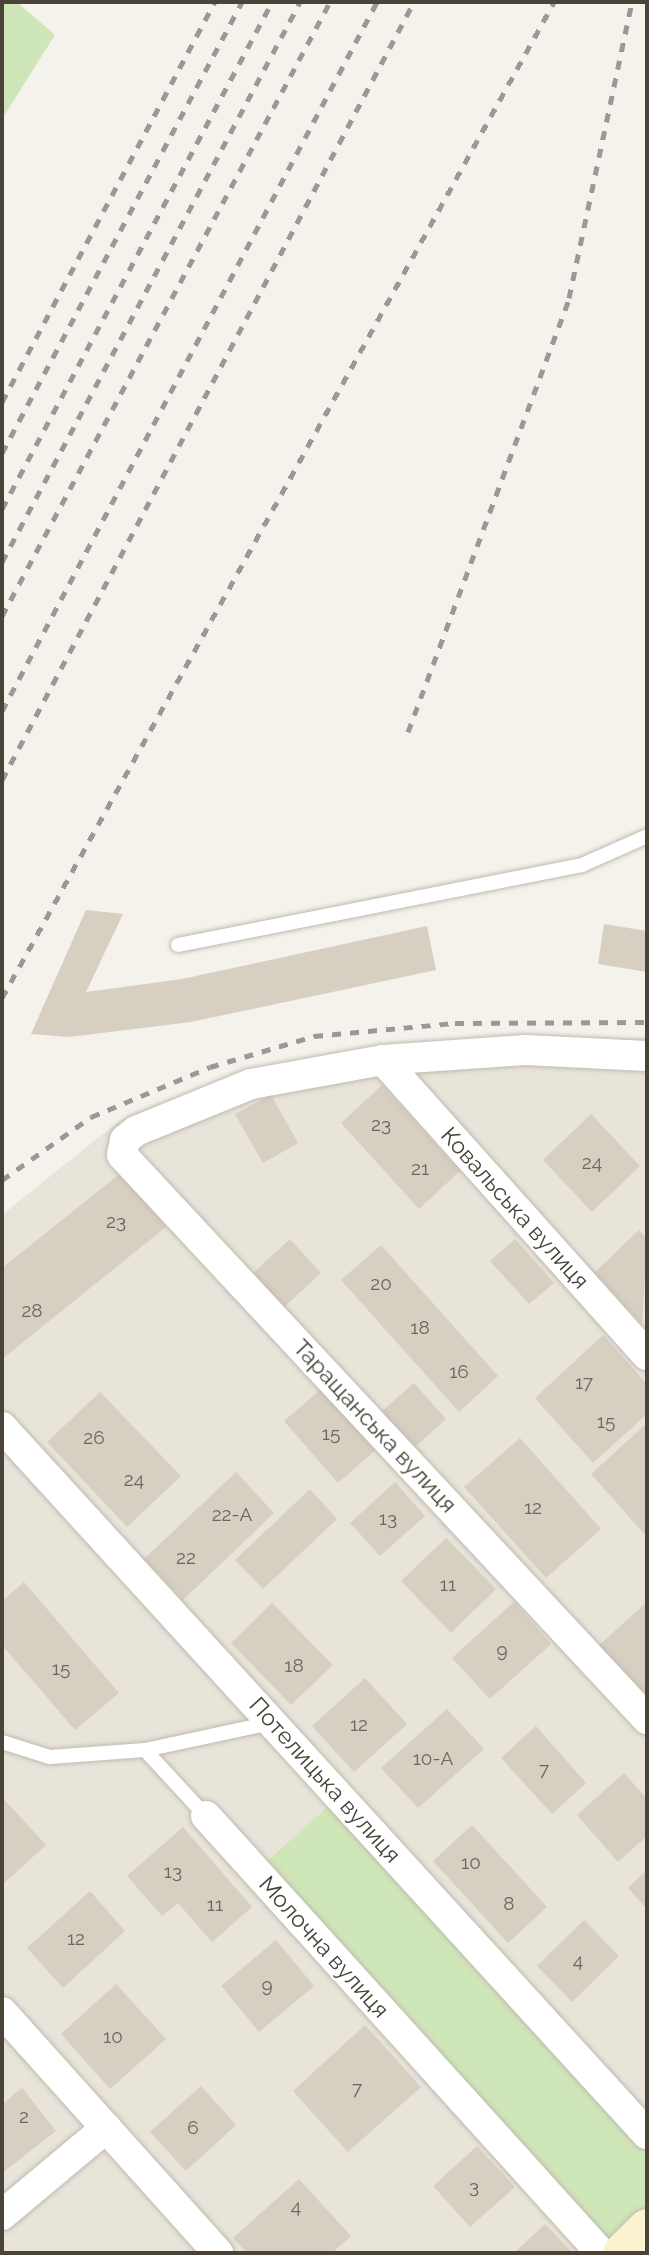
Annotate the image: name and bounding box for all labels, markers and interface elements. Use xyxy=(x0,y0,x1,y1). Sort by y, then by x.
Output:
house number: 23 xyxy=(371,1114,391,1136)
street label: Ковальська вулиця xyxy=(435,1122,595,1294)
house number: 24 xyxy=(582,1152,602,1174)
house number: 21 xyxy=(411,1158,429,1180)
house number: 23 xyxy=(106,1211,126,1233)
house number: 20 xyxy=(370,1273,392,1295)
house number: 28 xyxy=(21,1300,43,1322)
house number: 18 xyxy=(410,1317,430,1339)
street label: Таращанська вулиця xyxy=(288,1334,462,1518)
house number: 16 xyxy=(449,1361,469,1383)
house number: 17 xyxy=(575,1372,593,1394)
house number: 15 xyxy=(597,1411,615,1433)
house number: 15 xyxy=(322,1423,340,1445)
house number: 26 xyxy=(83,1427,105,1449)
house number: 24 xyxy=(124,1469,144,1491)
house number: 12 xyxy=(524,1497,542,1519)
house number: 22-А xyxy=(212,1504,252,1526)
house number: 13 xyxy=(379,1508,397,1530)
house number: 22 xyxy=(176,1547,196,1569)
house number: 11 xyxy=(440,1574,456,1596)
house number: 9 xyxy=(496,1640,508,1662)
house number: 18 xyxy=(284,1655,304,1677)
house number: 15 xyxy=(52,1658,70,1680)
street label: Потелицька вулиця xyxy=(244,1692,406,1868)
house number: 12 xyxy=(350,1714,368,1736)
house number: 10-А xyxy=(413,1748,453,1770)
house number: 7 xyxy=(539,1759,549,1781)
house number: 10 xyxy=(461,1852,481,1874)
house number: 13 xyxy=(164,1861,182,1883)
street label: Молочна вулиця xyxy=(253,1871,395,2023)
house number: 8 xyxy=(503,1893,515,1915)
house number: 11 xyxy=(207,1894,223,1916)
house number: 12 xyxy=(67,1928,85,1950)
house number: 4 xyxy=(573,1950,583,1972)
house number: 9 xyxy=(261,1975,273,1997)
house number: 10 xyxy=(103,2026,123,2048)
house number: 7 xyxy=(352,2078,362,2100)
house number: 2 xyxy=(19,2106,29,2128)
house number: 6 xyxy=(187,2117,199,2139)
house number: 3 xyxy=(469,2176,479,2198)
house number: 4 xyxy=(291,2196,301,2218)

